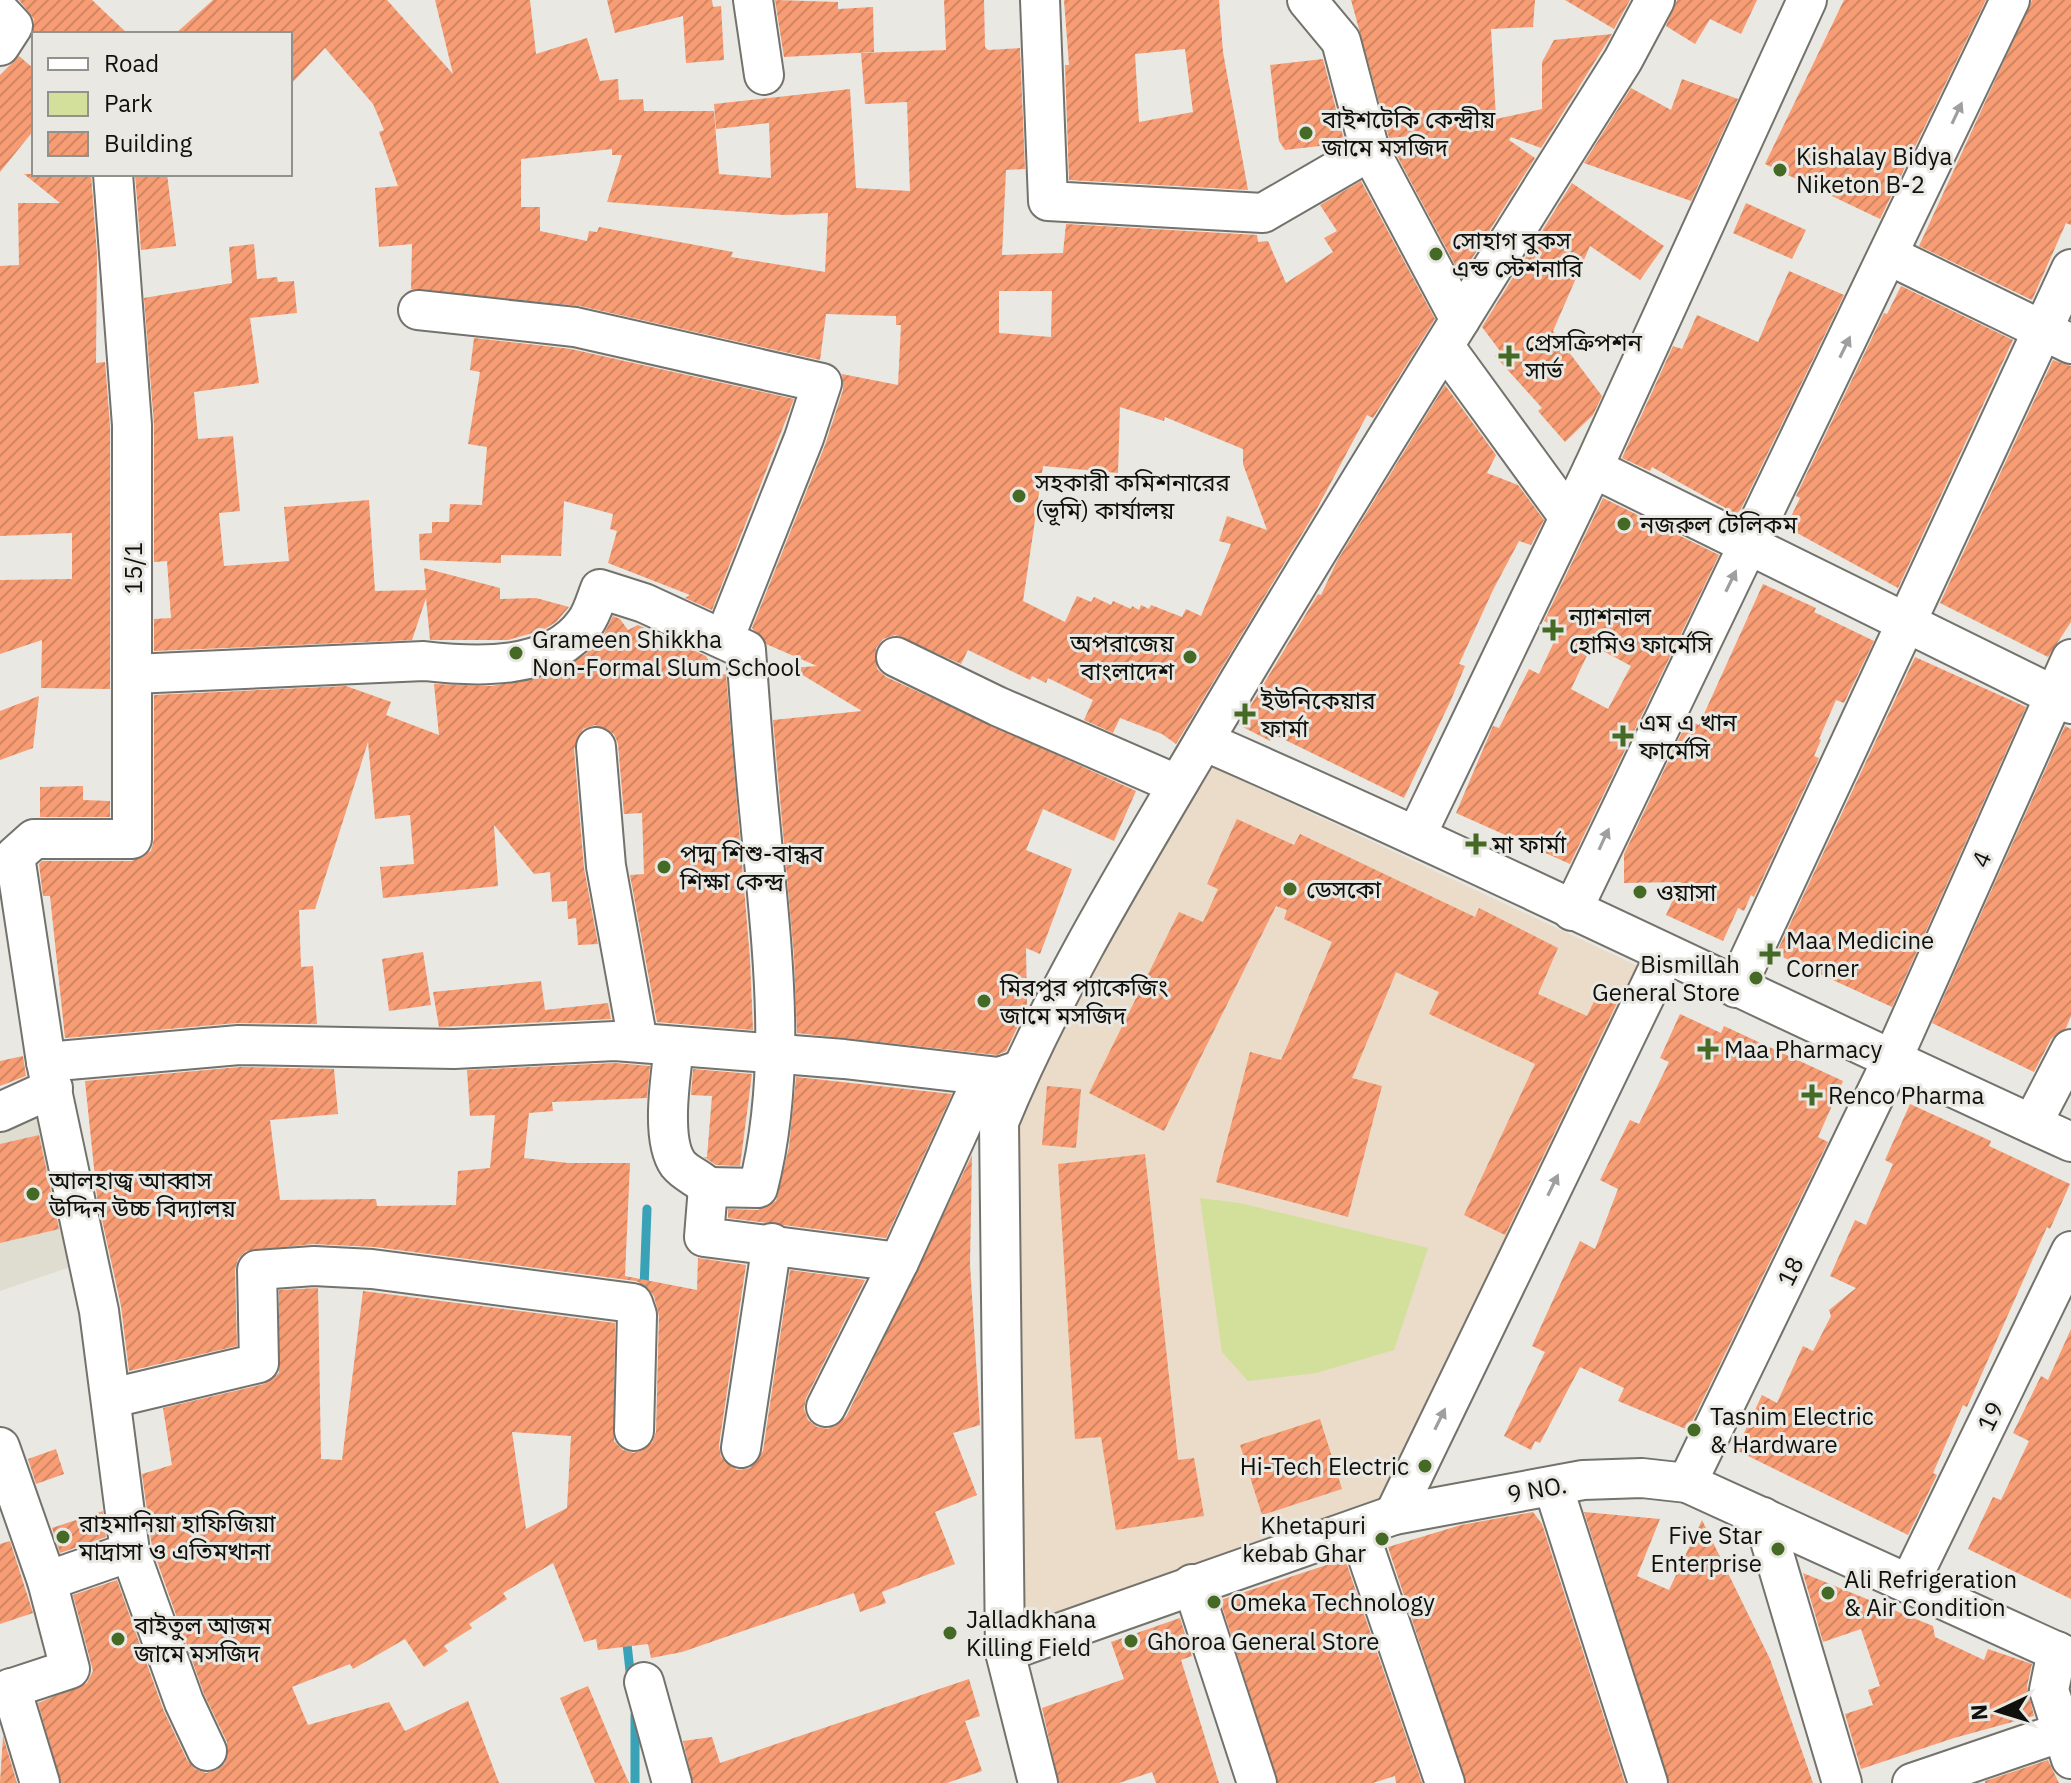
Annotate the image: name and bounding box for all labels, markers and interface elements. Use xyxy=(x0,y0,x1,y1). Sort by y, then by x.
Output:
legend xyxy=(32,32,292,176)
text: Road xyxy=(104,47,159,79)
text: Park xyxy=(104,87,153,119)
one-way arrow xyxy=(1950,101,1964,124)
place label: বাইশটেকি কেন্দ্রীয় জামে মসজিদ xyxy=(1321,103,1496,163)
marker: বাইশটেকি কেন্দ্রীয় জামে মসজিদ xyxy=(1297,124,1315,142)
text: Building xyxy=(104,127,192,159)
place label: Kishalay Bidya Niketon B-2 xyxy=(1796,140,1952,200)
marker: Kishalay Bidya Niketon B-2 xyxy=(1771,161,1789,179)
place label: সোহাগ বুকস এন্ড স্টেশনারি xyxy=(1452,224,1583,284)
marker: সোহাগ বুকস এন্ড স্টেশনারি xyxy=(1427,245,1445,263)
place label: প্রেসক্রিপশন সার্ভ xyxy=(1524,326,1643,386)
one-way arrow xyxy=(1838,336,1852,359)
marker: প্রেসক্রিপশন সার্ভ xyxy=(1500,347,1518,365)
place label: সহকারী কমিশনারের (ভূমি) কার্যালয় xyxy=(1034,466,1230,526)
marker: সহকারী কমিশনারের (ভূমি) কার্যালয় xyxy=(1010,487,1028,505)
place label: নজরুল টেলিকম xyxy=(1639,508,1797,540)
marker: নজরুল টেলিকম xyxy=(1615,515,1633,533)
street label: 15/1 xyxy=(117,542,149,594)
one-way arrow xyxy=(1724,569,1737,592)
place label: ন্যাশনাল হোমিও ফার্মেসি xyxy=(1568,600,1713,660)
marker: ন্যাশনাল হোমিও ফার্মেসি xyxy=(1544,621,1562,639)
place label: Grameen Shikkha Non-Formal Slum School xyxy=(532,623,800,683)
place label: অপরাজেয় বাংলাদেশ xyxy=(1069,627,1175,687)
marker: Grameen Shikkha Non-Formal Slum School xyxy=(507,644,525,662)
marker: অপরাজেয় বাংলাদেশ xyxy=(1181,648,1199,666)
place label: ইউনিকেয়ার ফার্মা xyxy=(1260,684,1376,744)
marker: ইউনিকেয়ার ফার্মা xyxy=(1236,705,1254,723)
place label: এম এ খান ফার্মেসি xyxy=(1638,706,1737,766)
marker: এম এ খান ফার্মেসি xyxy=(1614,727,1632,745)
place label: মা ফার্মা xyxy=(1491,828,1567,860)
one-way arrow xyxy=(1597,828,1611,851)
marker: মা ফার্মা xyxy=(1467,835,1485,853)
place label: পদ্ম শিশু-বান্ধব শিক্ষা কেন্দ্র xyxy=(679,837,824,897)
street label: 4 xyxy=(1963,846,1999,872)
marker: পদ্ম শিশু-বান্ধব শিক্ষা কেন্দ্র xyxy=(655,858,673,876)
place label: ডেসকো xyxy=(1306,873,1382,905)
place label: ওয়াসা xyxy=(1656,876,1717,908)
marker: ডেসকো xyxy=(1281,880,1299,898)
marker: ওয়াসা xyxy=(1631,883,1649,901)
place label: Maa Medicine Corner xyxy=(1786,924,1934,984)
marker: Maa Medicine Corner xyxy=(1761,945,1779,963)
place label: Bismillah General Store xyxy=(1592,948,1740,1008)
marker: Bismillah General Store xyxy=(1747,969,1765,987)
place label: মিরপুর প্যাকেজিং জামে মসজিদ xyxy=(999,971,1169,1031)
marker: মিরপুর প্যাকেজিং জামে মসজিদ xyxy=(975,992,993,1010)
place label: Maa Pharmacy xyxy=(1724,1033,1882,1065)
marker: Maa Pharmacy xyxy=(1699,1040,1717,1058)
place label: Renco Pharma xyxy=(1828,1079,1985,1111)
marker: Renco Pharma xyxy=(1803,1086,1821,1104)
place label: আলহাজ্ব আব্বাস উদ্দিন উচ্চ বিদ্যালয় xyxy=(48,1164,237,1224)
one-way arrow xyxy=(1546,1174,1560,1197)
marker: আলহাজ্ব আব্বাস উদ্দিন উচ্চ বিদ্যালয় xyxy=(24,1185,42,1203)
street label: 18 xyxy=(1769,1251,1811,1291)
street label: 19 xyxy=(1969,1396,2011,1436)
place label: Tasnim Electric & Hardware xyxy=(1710,1400,1874,1460)
one-way arrow xyxy=(1433,1408,1447,1431)
marker: Tasnim Electric & Hardware xyxy=(1685,1421,1703,1439)
place label: Hi-Tech Electric xyxy=(1240,1450,1409,1482)
marker: Hi-Tech Electric xyxy=(1416,1457,1434,1475)
street label: 9 NO. xyxy=(1505,1468,1569,1510)
place label: রাহমানিয়া হাফিজিয়া মাদ্রাসা ও এতিমখানা xyxy=(78,1507,276,1567)
place label: Khetapuri kebab Ghar xyxy=(1242,1509,1366,1569)
place label: Five Star Enterprise xyxy=(1650,1519,1762,1579)
marker: রাহমানিয়া হাফিজিয়া মাদ্রাসা ও এতিমখানা xyxy=(54,1528,72,1546)
marker: Khetapuri kebab Ghar xyxy=(1373,1530,1391,1548)
marker: Five Star Enterprise xyxy=(1769,1540,1787,1558)
place label: Ali Refrigeration & Air Condition xyxy=(1844,1563,2017,1623)
marker: Ali Refrigeration & Air Condition xyxy=(1819,1584,1837,1602)
place label: Omeka Technology xyxy=(1230,1586,1435,1618)
marker: Omeka Technology xyxy=(1205,1593,1223,1611)
place label: Jalladkhana Killing Field xyxy=(966,1603,1096,1663)
place label: বাইতুল আজম জামে মসজিদ xyxy=(133,1609,271,1669)
marker: Jalladkhana Killing Field xyxy=(941,1624,959,1642)
place label: Ghoroa General Store xyxy=(1147,1625,1379,1657)
marker: বাইতুল আজম জামে মসজিদ xyxy=(109,1630,127,1648)
marker: Ghoroa General Store xyxy=(1122,1632,1140,1650)
north arrow xyxy=(1959,1671,2039,1751)
text: N xyxy=(1964,1703,1994,1721)

